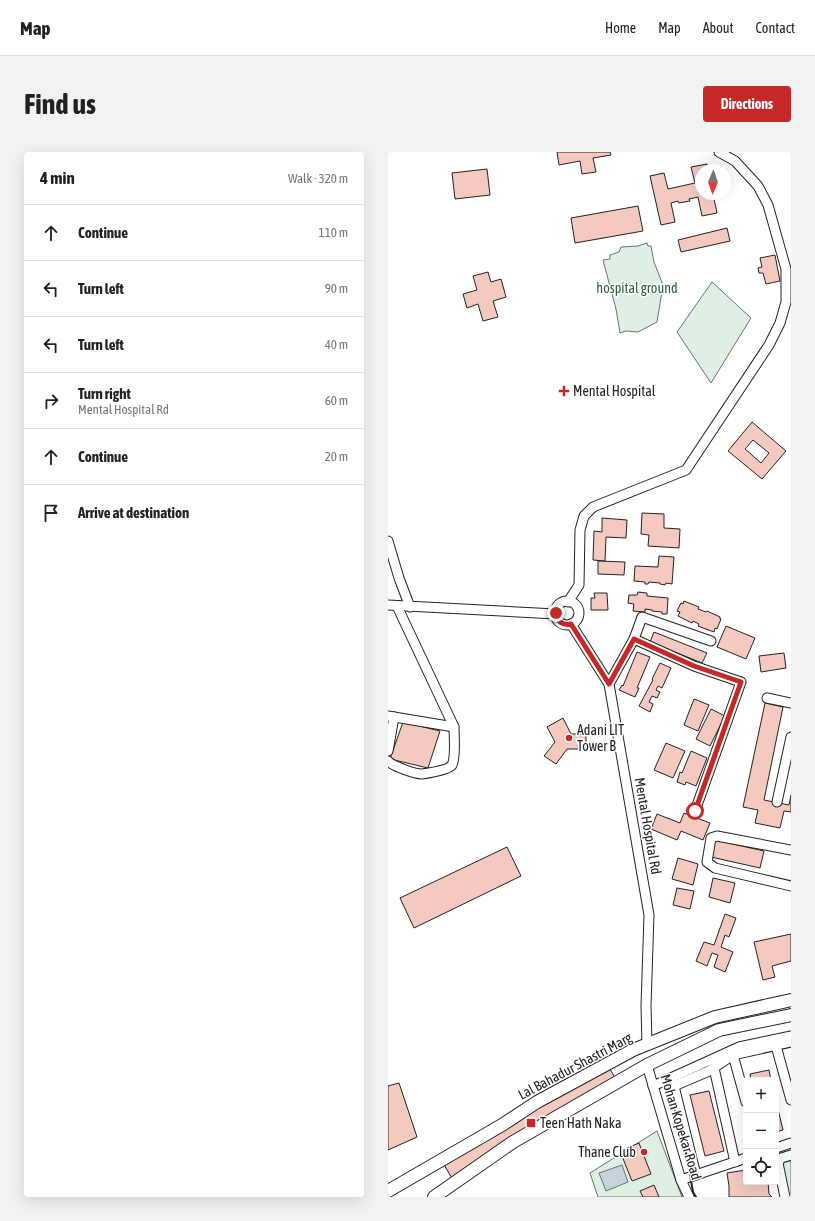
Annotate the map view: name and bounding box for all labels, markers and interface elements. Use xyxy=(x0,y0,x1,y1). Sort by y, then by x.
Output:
text: Map xyxy=(20,17,51,39)
text: Home xyxy=(605,20,636,36)
text: Map xyxy=(658,20,681,36)
text: About xyxy=(703,20,734,36)
text: Contact xyxy=(756,20,795,36)
button: Directions xyxy=(703,86,791,122)
text: Find us xyxy=(24,88,96,120)
north arrow xyxy=(695,164,731,200)
text: 4 min xyxy=(40,168,75,188)
text: Walk · 320 m xyxy=(288,171,348,186)
icon: ahead xyxy=(40,222,62,244)
text: Continue xyxy=(78,224,128,241)
text: 110 m xyxy=(319,225,348,240)
icon: left xyxy=(40,278,62,300)
text: Turn left xyxy=(78,280,124,297)
park label: hospital ground xyxy=(596,280,678,296)
text: 90 m xyxy=(325,281,348,296)
icon: left xyxy=(40,334,62,356)
text: Turn left xyxy=(78,336,124,353)
text: 40 m xyxy=(325,337,348,352)
place label: Mental Hospital xyxy=(573,383,656,399)
text: Turn right xyxy=(78,385,131,402)
marker: Mental Hospital xyxy=(558,385,570,397)
icon: right xyxy=(40,390,62,412)
text: 60 m xyxy=(325,393,348,408)
text: Mental Hospital Rd xyxy=(78,402,169,417)
icon: ahead xyxy=(40,446,62,468)
text: Continue xyxy=(78,448,128,465)
text: 20 m xyxy=(325,449,348,464)
icon: arrive xyxy=(40,502,62,524)
text: Arrive at destination xyxy=(78,504,189,521)
route end xyxy=(547,604,565,622)
place label: Adani LIT Tower B xyxy=(577,722,624,754)
marker: Adani LIT Tower B xyxy=(564,733,574,743)
street label: Mental Hospital Rd xyxy=(632,776,664,876)
route start xyxy=(686,802,704,820)
street label: Lal Bahadur Shastri Marg xyxy=(515,1029,635,1103)
street label: Mohan Kopekar Road xyxy=(657,1072,705,1182)
map controls xyxy=(743,1077,779,1185)
button: + xyxy=(743,1077,779,1113)
button: − xyxy=(743,1113,779,1149)
place label: Teen Hath Naka xyxy=(540,1115,621,1131)
marker: Teen Hath Naka xyxy=(525,1117,537,1129)
place label: Thane Club xyxy=(578,1144,636,1160)
marker: Thane Club xyxy=(639,1147,649,1157)
button: locate xyxy=(743,1149,779,1185)

